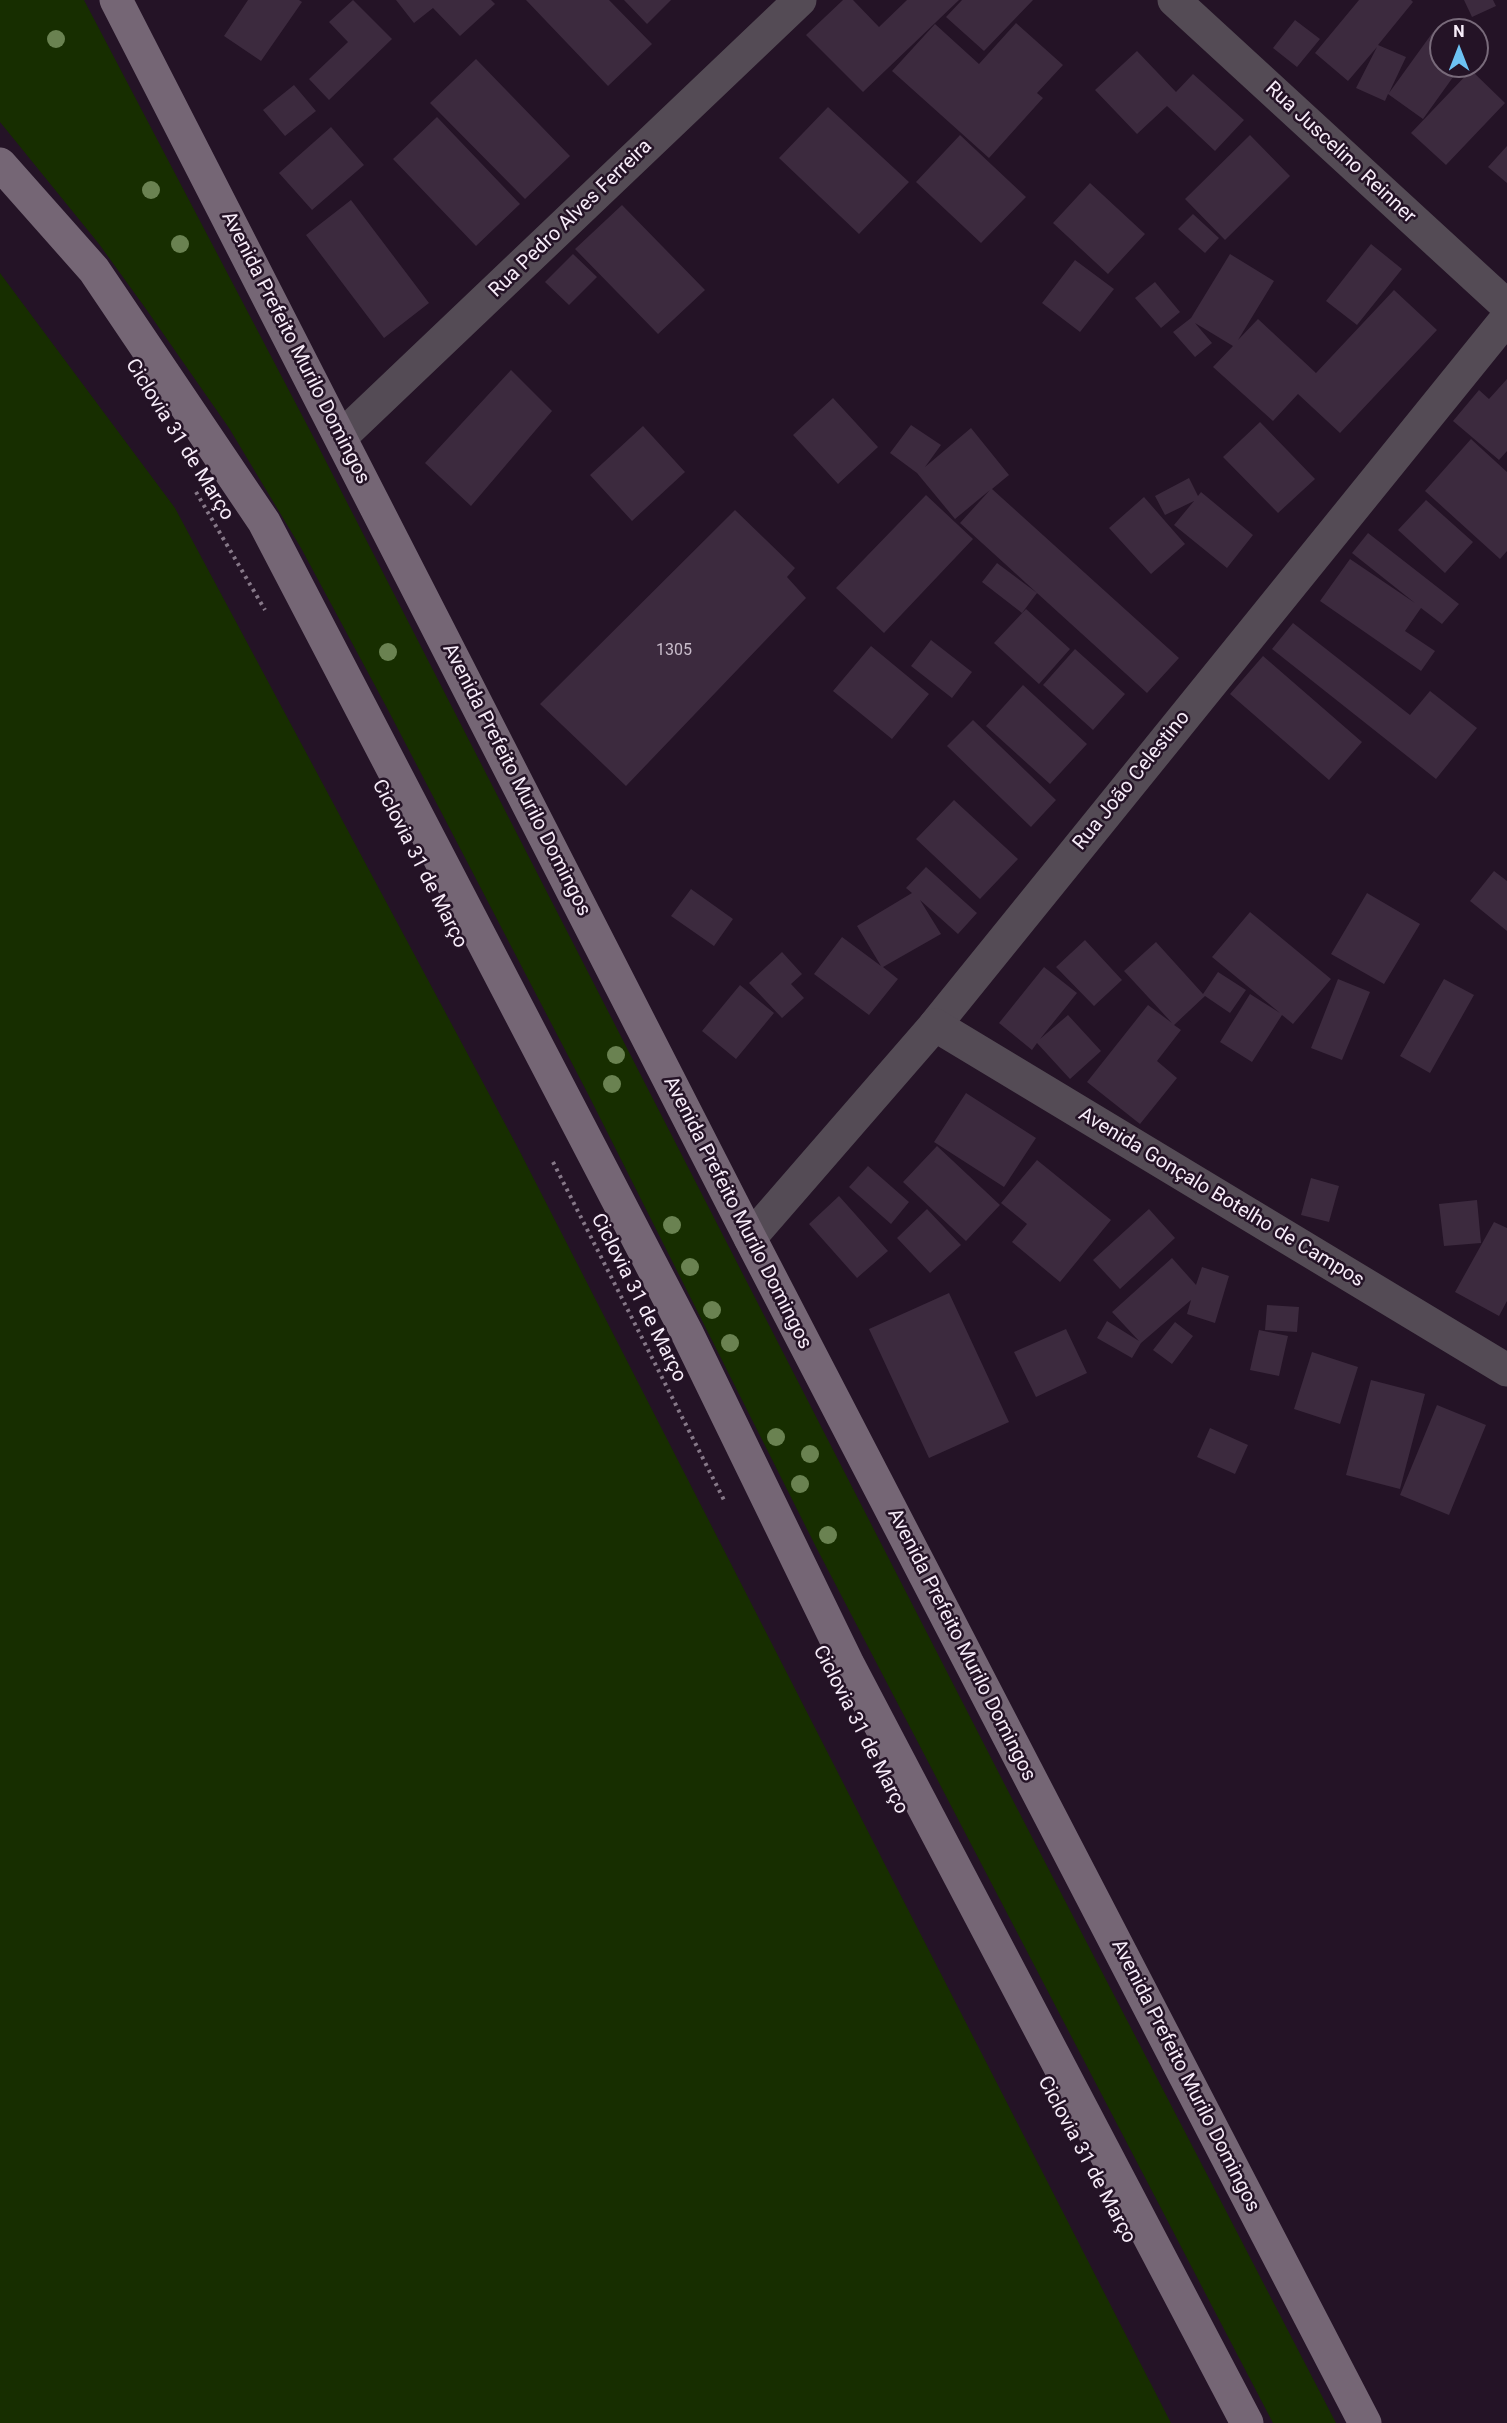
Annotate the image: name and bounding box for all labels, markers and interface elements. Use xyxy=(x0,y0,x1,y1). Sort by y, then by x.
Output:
north arrow xyxy=(1429,18,1489,78)
text: N xyxy=(1453,22,1465,41)
street label: Rua Juscelino Reinner xyxy=(1260,77,1420,229)
street label: Rua Pedro Alves Ferreira xyxy=(484,135,658,303)
street label: Avenida Prefeito Murilo Domingos xyxy=(216,208,374,488)
street label: Ciclovia 31 de Março xyxy=(120,355,238,525)
street label: Avenida Prefeito Murilo Domingos xyxy=(437,640,595,920)
house number: 1305 xyxy=(656,641,692,661)
street label: Rua João Celestino xyxy=(1069,707,1195,855)
street label: Ciclovia 31 de Março xyxy=(366,776,472,952)
street label: Avenida Prefeito Murilo Domingos xyxy=(658,1073,816,1353)
street label: Avenida Gonçalo Botelho de Campos xyxy=(1074,1103,1368,1293)
street label: Ciclovia 31 de Março xyxy=(585,1210,691,1386)
street label: Avenida Prefeito Murilo Domingos xyxy=(882,1505,1040,1785)
street label: Ciclovia 31 de Março xyxy=(807,1642,913,1818)
street label: Avenida Prefeito Murilo Domingos xyxy=(1106,1936,1264,2216)
street label: Ciclovia 31 de Março xyxy=(1032,2072,1140,2248)

